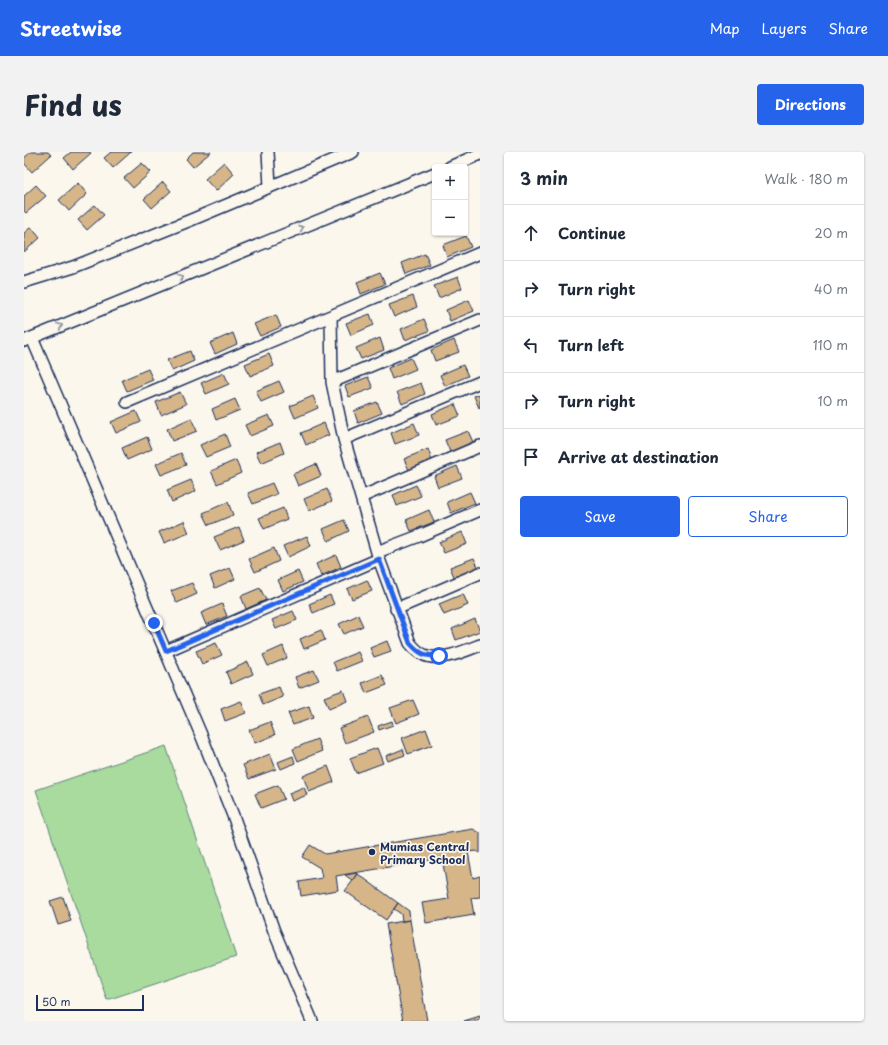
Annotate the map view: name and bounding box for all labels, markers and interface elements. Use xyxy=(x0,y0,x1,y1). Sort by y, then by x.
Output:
text: Streetwise xyxy=(20,14,122,42)
text: Map xyxy=(710,18,740,39)
text: Layers xyxy=(762,18,807,39)
text: Share xyxy=(829,18,868,39)
text: Find us xyxy=(24,83,122,126)
button: Directions xyxy=(757,84,864,125)
map controls xyxy=(432,164,468,236)
button: + xyxy=(432,164,468,200)
text: 3 min xyxy=(520,165,568,191)
text: Walk · 180 m xyxy=(765,169,848,188)
button: − xyxy=(432,200,468,236)
text: Continue xyxy=(558,221,626,244)
icon: ahead xyxy=(520,222,542,244)
text: 20 m xyxy=(814,223,848,242)
one-way arrow xyxy=(297,225,304,233)
one-way arrow xyxy=(177,274,184,282)
text: Turn right xyxy=(558,277,635,300)
icon: right xyxy=(520,278,542,300)
text: 40 m xyxy=(814,279,848,298)
one-way arrow xyxy=(57,323,64,331)
text: Turn left xyxy=(558,333,624,356)
icon: left xyxy=(520,334,542,356)
text: 110 m xyxy=(813,335,848,354)
text: Turn right xyxy=(558,389,635,412)
icon: right xyxy=(520,390,542,412)
text: 10 m xyxy=(818,391,848,410)
text: Arrive at destination xyxy=(558,445,719,468)
icon: arrive xyxy=(520,446,542,468)
button: Save xyxy=(520,496,680,537)
button: Share xyxy=(688,496,848,537)
route end xyxy=(145,614,163,632)
route start xyxy=(430,647,448,665)
place label: Mumias Central Primary School xyxy=(380,838,469,868)
marker: Mumias Central Primary School xyxy=(367,847,377,857)
scale bar xyxy=(36,993,144,1012)
text: 50 m xyxy=(42,993,71,1010)

